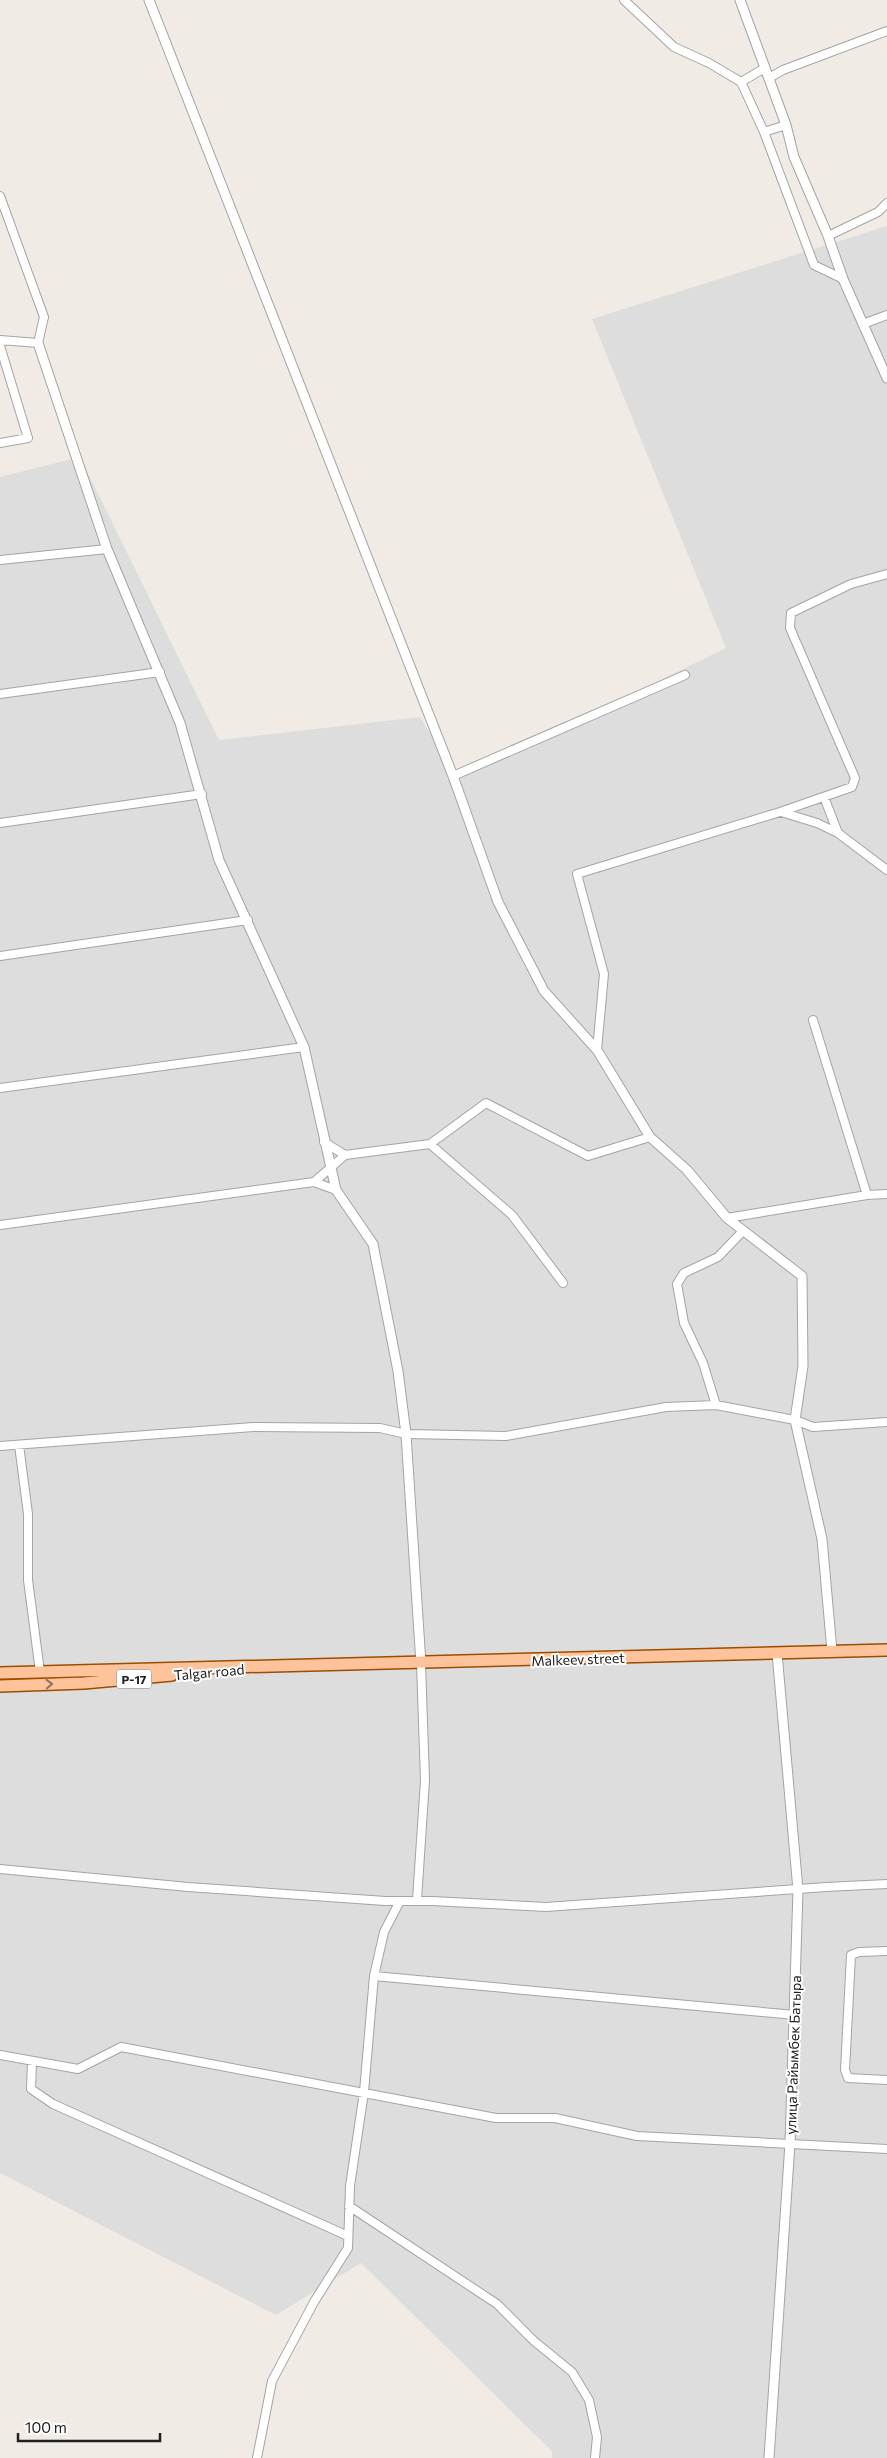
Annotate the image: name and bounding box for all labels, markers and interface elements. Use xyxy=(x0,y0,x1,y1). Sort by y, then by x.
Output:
street label: Malkeev street xyxy=(531,1649,625,1669)
street label: Talgar road xyxy=(173,1660,245,1684)
road number: P-17 xyxy=(116,1670,152,1688)
one-way arrow xyxy=(45,1679,53,1690)
street label: улица Райымбек Батыра xyxy=(782,1975,804,2135)
scale bar xyxy=(18,2410,160,2442)
text: 100 m xyxy=(25,2418,67,2436)

